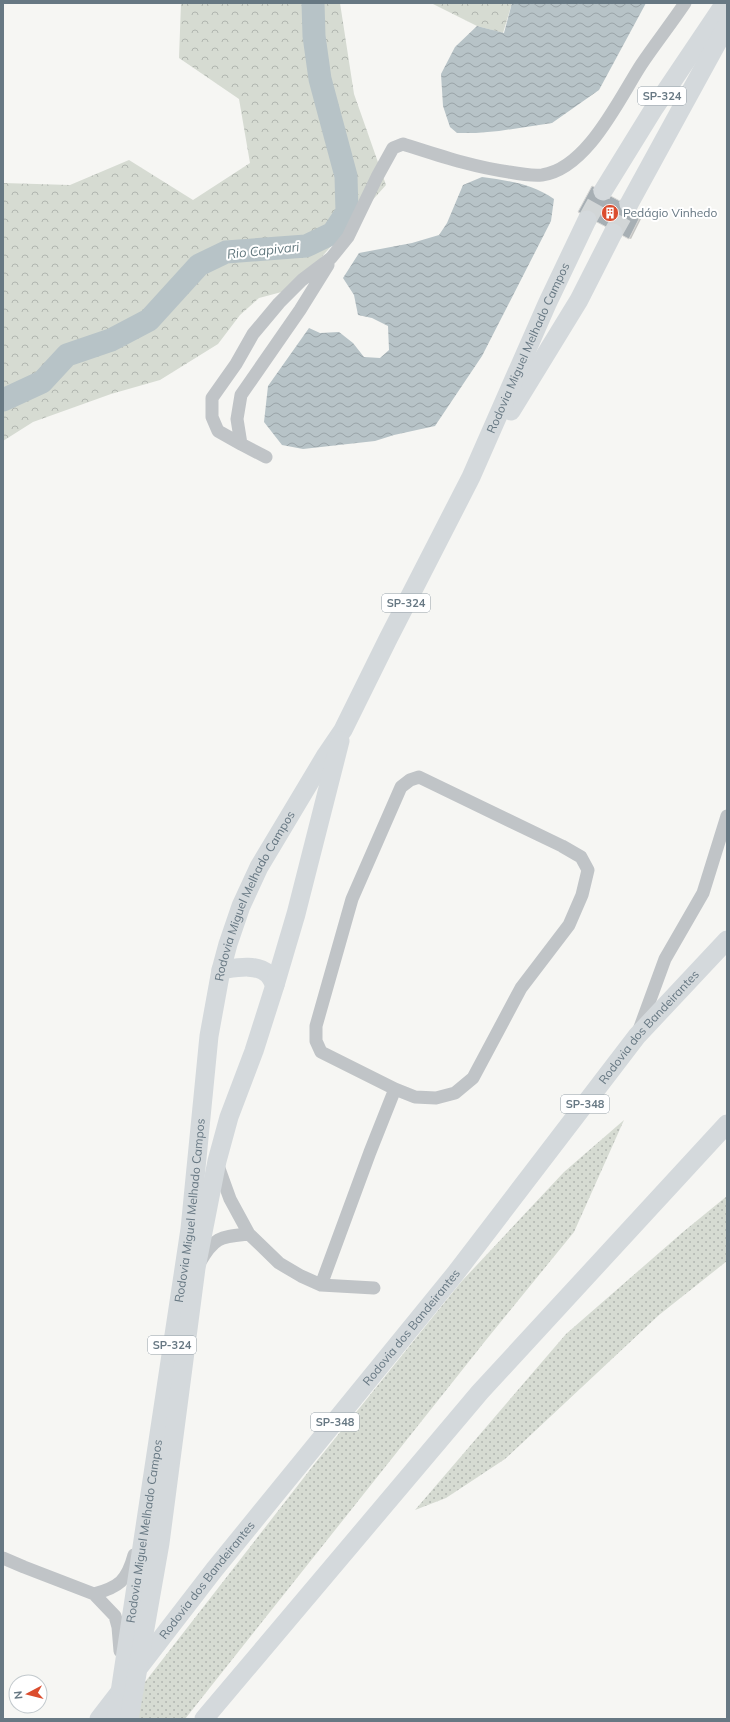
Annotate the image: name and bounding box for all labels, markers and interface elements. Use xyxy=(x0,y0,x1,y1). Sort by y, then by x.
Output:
road number: SP-324 xyxy=(638,87,686,105)
building icon: Pedágio Vinhedo xyxy=(600,203,620,223)
place label: Pedágio Vinhedo xyxy=(623,205,718,220)
water label: Rio Capivari xyxy=(226,238,301,262)
street label: Rodovia Miguel Melhado Campos xyxy=(483,260,573,435)
road number: SP-324 xyxy=(382,594,430,612)
street label: Rodovia Miguel Melhado Campos xyxy=(211,808,298,982)
street label: Rodovia dos Bandeirantes xyxy=(595,967,702,1087)
road number: SP-348 xyxy=(561,1095,609,1113)
street label: Rodovia Miguel Melhado Campos xyxy=(171,1118,208,1303)
street label: Rodovia dos Bandeirantes xyxy=(359,1266,463,1388)
road number: SP-324 xyxy=(148,1336,196,1354)
road number: SP-348 xyxy=(311,1413,359,1431)
street label: Rodovia Miguel Melhado Campos xyxy=(123,1438,165,1624)
street label: Rodovia dos Bandeirantes xyxy=(156,1518,258,1642)
north arrow xyxy=(8,1674,48,1714)
text: N xyxy=(11,1690,26,1700)

